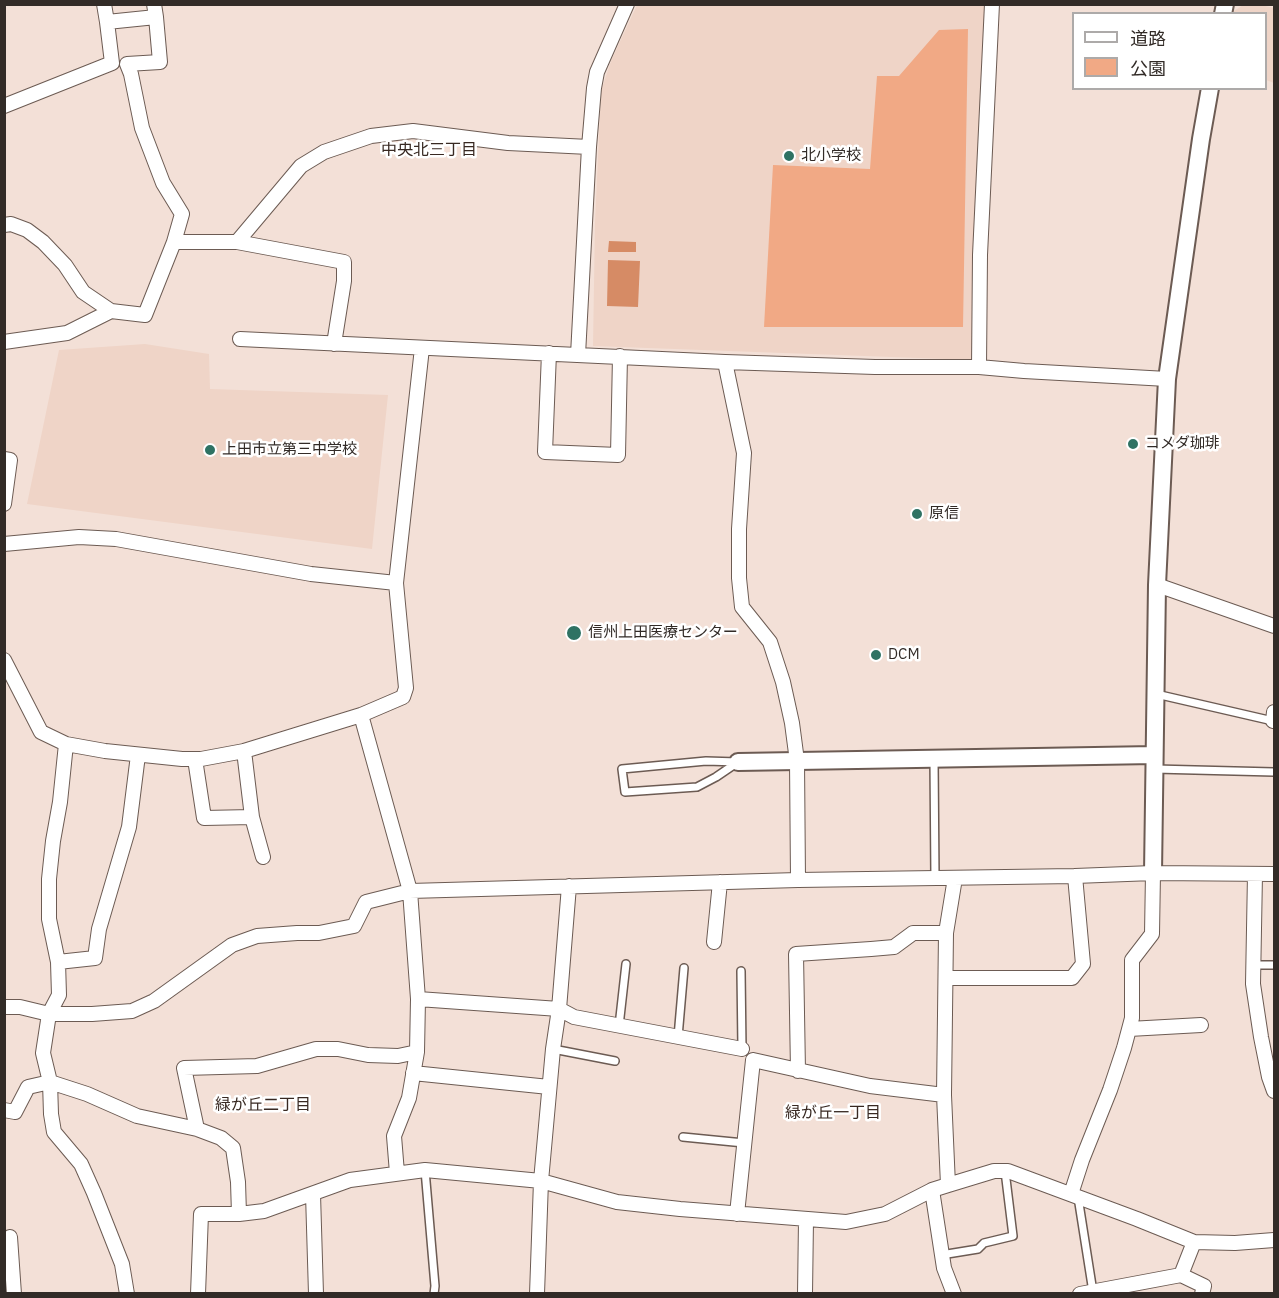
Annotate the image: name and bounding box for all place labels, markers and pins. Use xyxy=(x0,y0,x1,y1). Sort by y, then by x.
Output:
place label: 北小学校 xyxy=(801,147,861,165)
marker: 北小学校 xyxy=(782,149,796,163)
place label: コメダ珈琲 xyxy=(1145,435,1220,453)
marker: コメダ珈琲 xyxy=(1126,437,1140,451)
place label: 上田市立第三中学校 xyxy=(222,441,357,459)
marker: 上田市立第三中学校 xyxy=(203,443,217,457)
place label: 原信 xyxy=(929,505,959,523)
marker: 原信 xyxy=(910,507,924,521)
marker: 信州上田医療センター xyxy=(565,624,583,642)
place label: 信州上田医療センター xyxy=(588,624,738,642)
place label: DCM xyxy=(888,646,920,664)
marker: DCM xyxy=(869,648,883,662)

